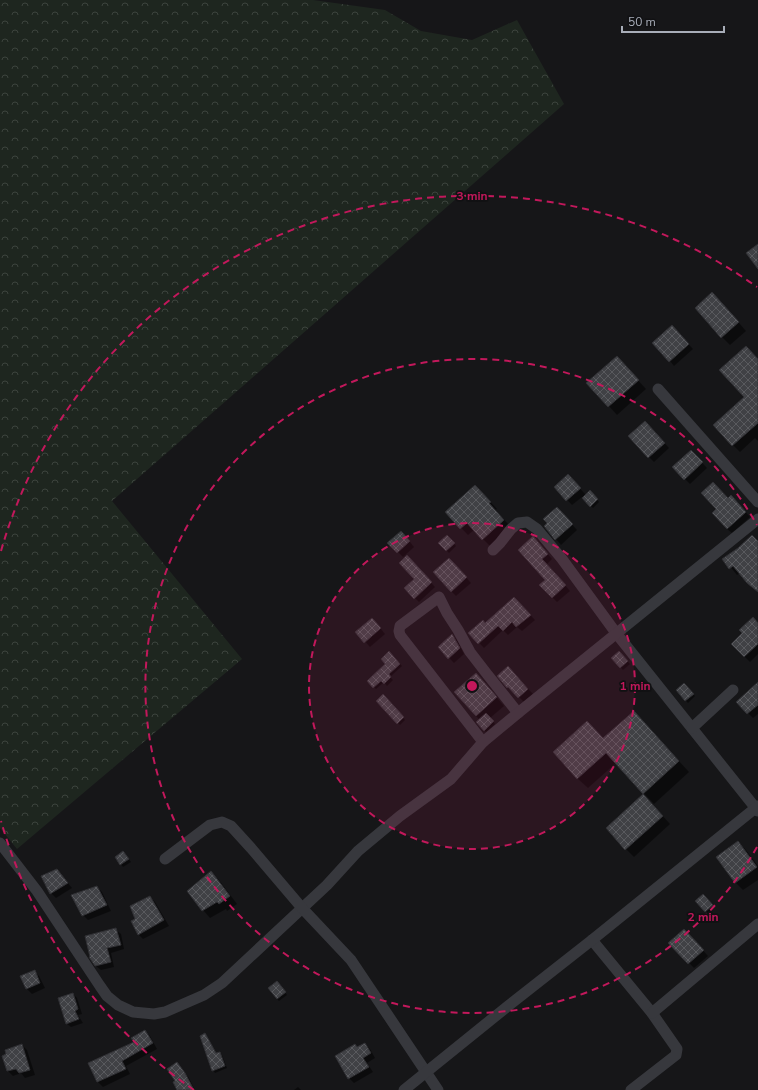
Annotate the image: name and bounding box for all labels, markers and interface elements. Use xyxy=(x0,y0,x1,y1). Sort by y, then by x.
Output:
scale bar xyxy=(622,8,724,34)
text: 50 m xyxy=(628,14,656,30)
text: 3 min xyxy=(456,188,488,204)
text: 1 min xyxy=(619,678,651,694)
centre of rings xyxy=(465,679,479,693)
text: 2 min xyxy=(687,909,719,925)

